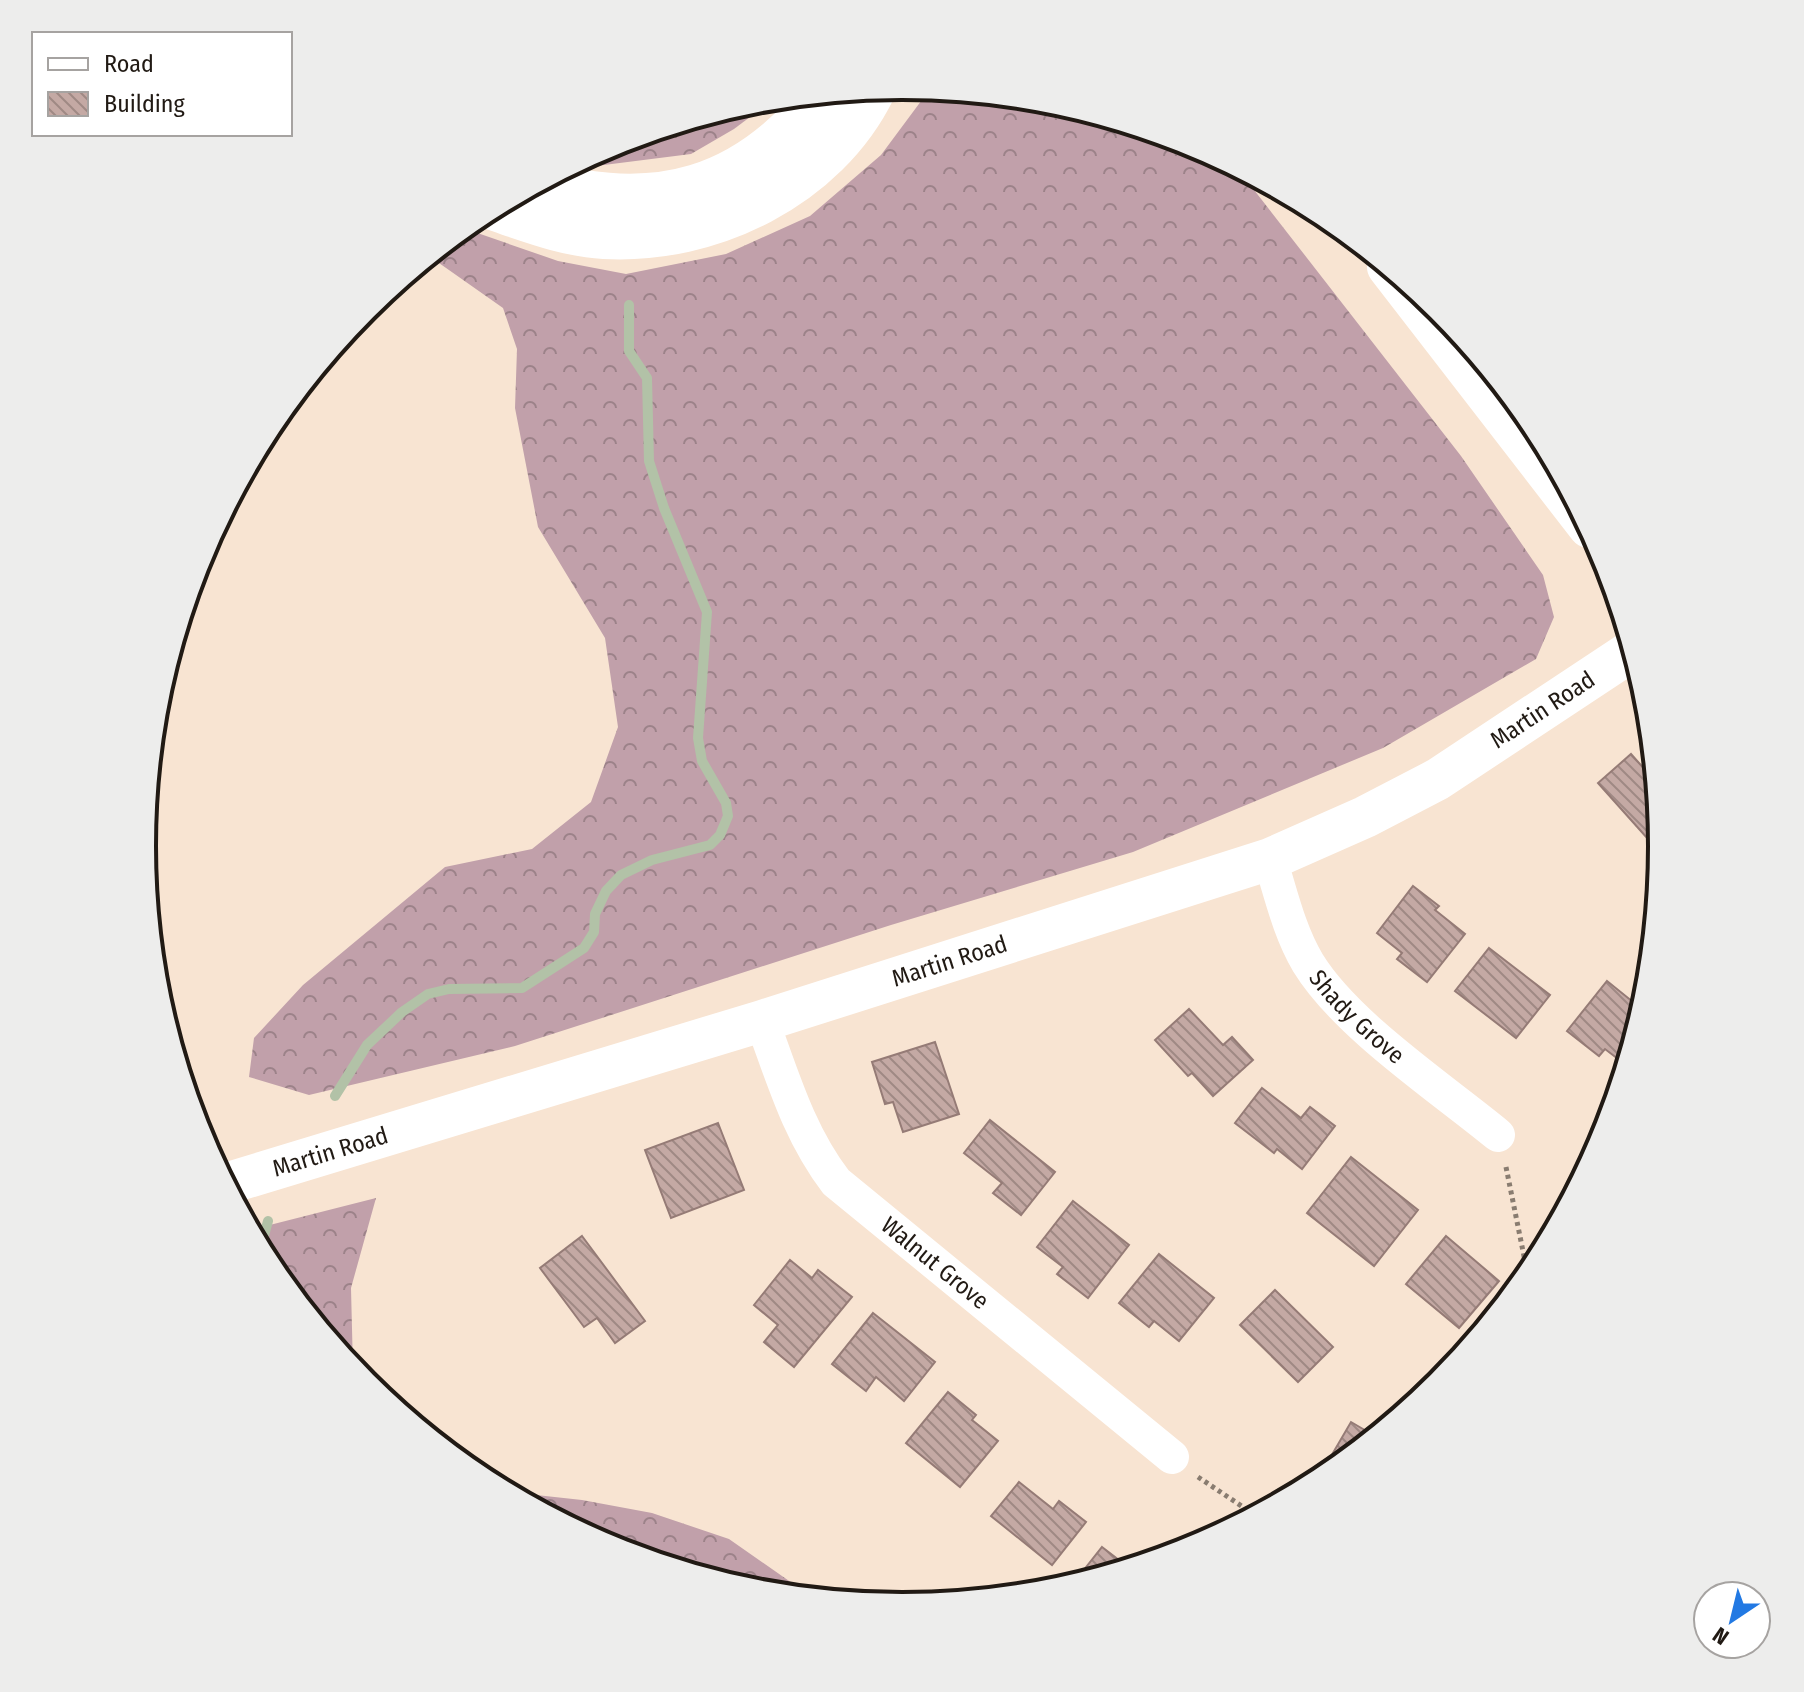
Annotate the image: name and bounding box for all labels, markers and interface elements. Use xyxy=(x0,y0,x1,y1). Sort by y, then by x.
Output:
legend xyxy=(32,32,292,136)
text: Road xyxy=(104,50,154,78)
text: Building xyxy=(104,90,186,118)
street label: Martin Road xyxy=(1485,665,1600,754)
street label: Martin Road xyxy=(888,930,1011,993)
street label: Shady Grove xyxy=(1303,965,1410,1070)
street label: Martin Road xyxy=(269,1121,391,1183)
street label: Walnut Grove xyxy=(876,1211,994,1315)
north arrow xyxy=(1692,1580,1772,1660)
text: N xyxy=(1708,1621,1734,1651)

